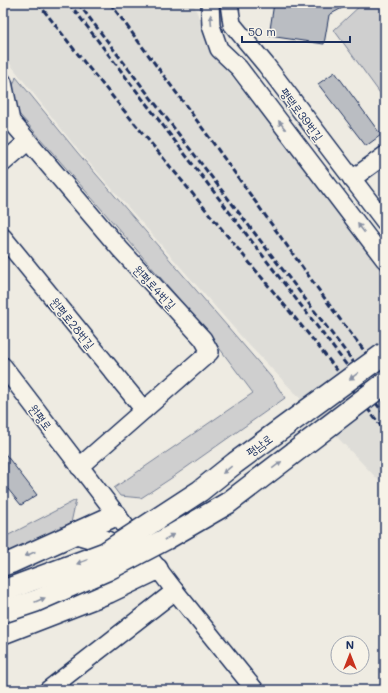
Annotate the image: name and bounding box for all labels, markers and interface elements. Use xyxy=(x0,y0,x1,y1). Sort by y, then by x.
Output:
one-way arrow xyxy=(207,14,214,26)
scale bar xyxy=(242,18,350,44)
text: 50 m xyxy=(248,23,276,39)
street label: 평택로39번길 xyxy=(277,84,327,144)
one-way arrow xyxy=(278,120,286,131)
one-way arrow xyxy=(357,223,366,234)
street label: 원평로4번길 xyxy=(130,261,180,313)
street label: 원평로28번길 xyxy=(47,294,99,352)
one-way arrow xyxy=(348,372,359,380)
street label: 원평로 xyxy=(26,401,56,433)
street label: 평남로 xyxy=(243,430,275,460)
one-way arrow xyxy=(272,461,283,469)
one-way arrow xyxy=(221,465,232,474)
one-way arrow xyxy=(163,533,175,540)
one-way arrow xyxy=(24,551,35,557)
one-way arrow xyxy=(76,559,88,565)
one-way arrow xyxy=(34,596,46,602)
north arrow xyxy=(330,635,370,675)
text: N xyxy=(346,637,354,652)

